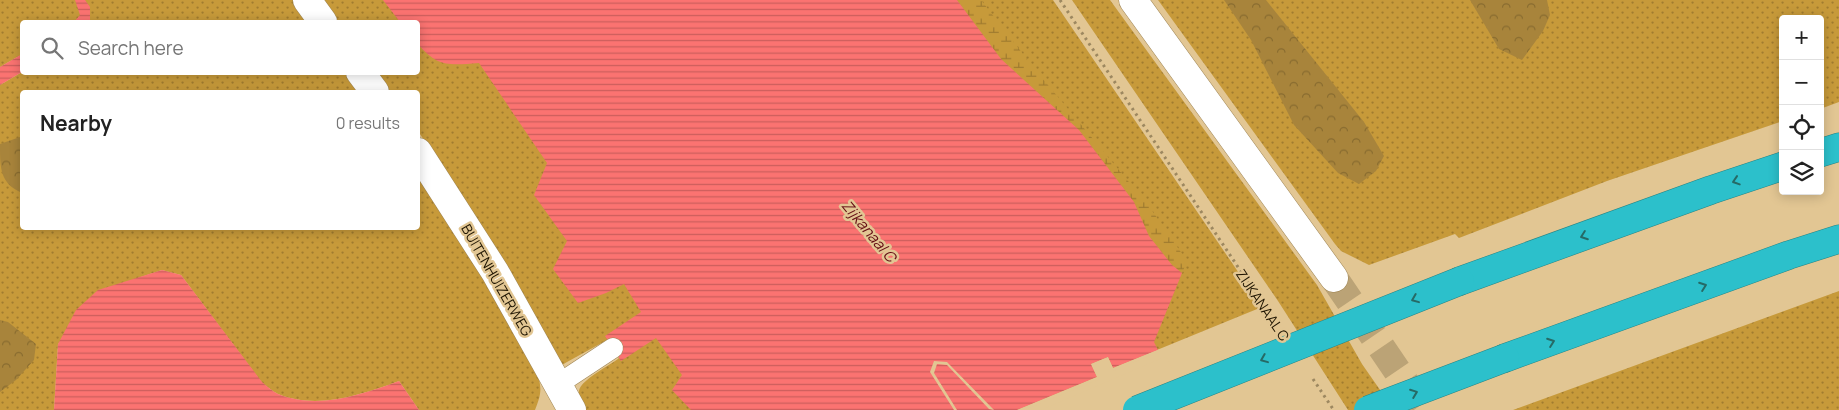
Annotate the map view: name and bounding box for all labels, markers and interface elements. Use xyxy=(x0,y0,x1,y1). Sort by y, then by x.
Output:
map controls xyxy=(1779,15,1824,195)
button: + xyxy=(1779,15,1824,60)
search box xyxy=(20,20,420,75)
icon: search xyxy=(38,34,66,62)
text: Search here xyxy=(78,35,184,61)
button: − xyxy=(1779,60,1824,105)
button: locate xyxy=(1779,105,1824,150)
text: Nearby xyxy=(40,109,112,137)
text: 0 results xyxy=(336,112,400,134)
button: layers xyxy=(1779,150,1824,195)
one-way arrow xyxy=(1733,175,1741,185)
water label: Zijkanaal C xyxy=(837,196,902,267)
street label: BUITENHUIZERWEG xyxy=(457,221,537,340)
one-way arrow xyxy=(1580,230,1588,240)
street label: ZIJKANAAL C xyxy=(1232,265,1294,345)
one-way arrow xyxy=(1699,282,1707,292)
one-way arrow xyxy=(1411,293,1420,303)
one-way arrow xyxy=(1546,338,1554,348)
one-way arrow xyxy=(1260,353,1269,363)
one-way arrow xyxy=(1409,389,1418,399)

